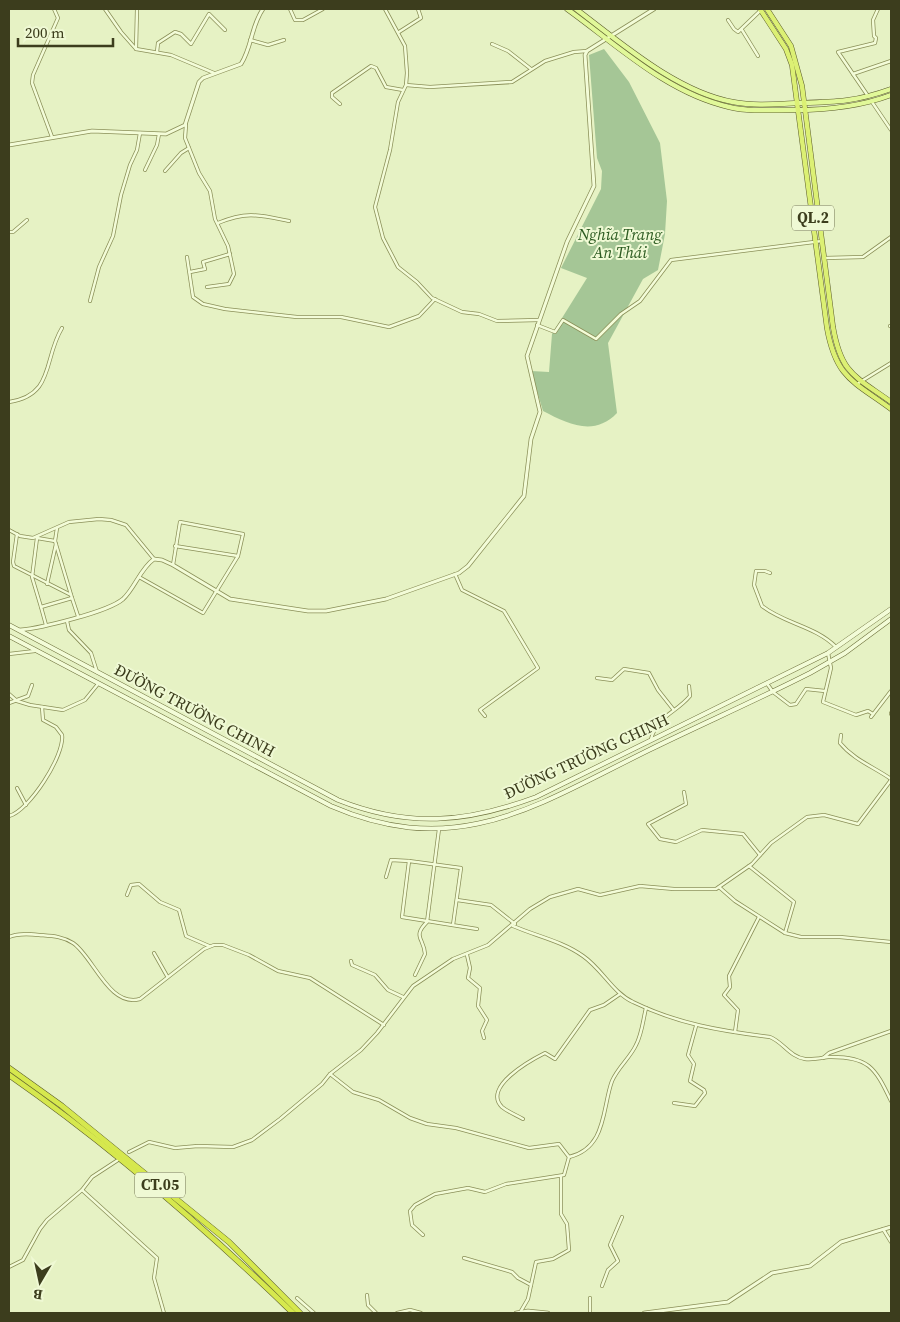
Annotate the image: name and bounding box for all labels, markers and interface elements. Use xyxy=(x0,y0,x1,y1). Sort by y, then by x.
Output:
scale bar xyxy=(18,15,112,47)
text: 200 m xyxy=(25,22,65,43)
road number: QL.2 xyxy=(792,206,834,230)
park label: Nghĩa Trang An Thái xyxy=(577,223,663,263)
street label: ĐƯỜNG TRƯỜNG CHINH xyxy=(111,658,279,762)
street label: ĐƯỜNG TRƯỜNG CHINH xyxy=(500,708,672,804)
road number: CT.05 xyxy=(135,1172,185,1198)
north arrow xyxy=(15,1257,65,1307)
text: B xyxy=(32,1284,44,1305)

